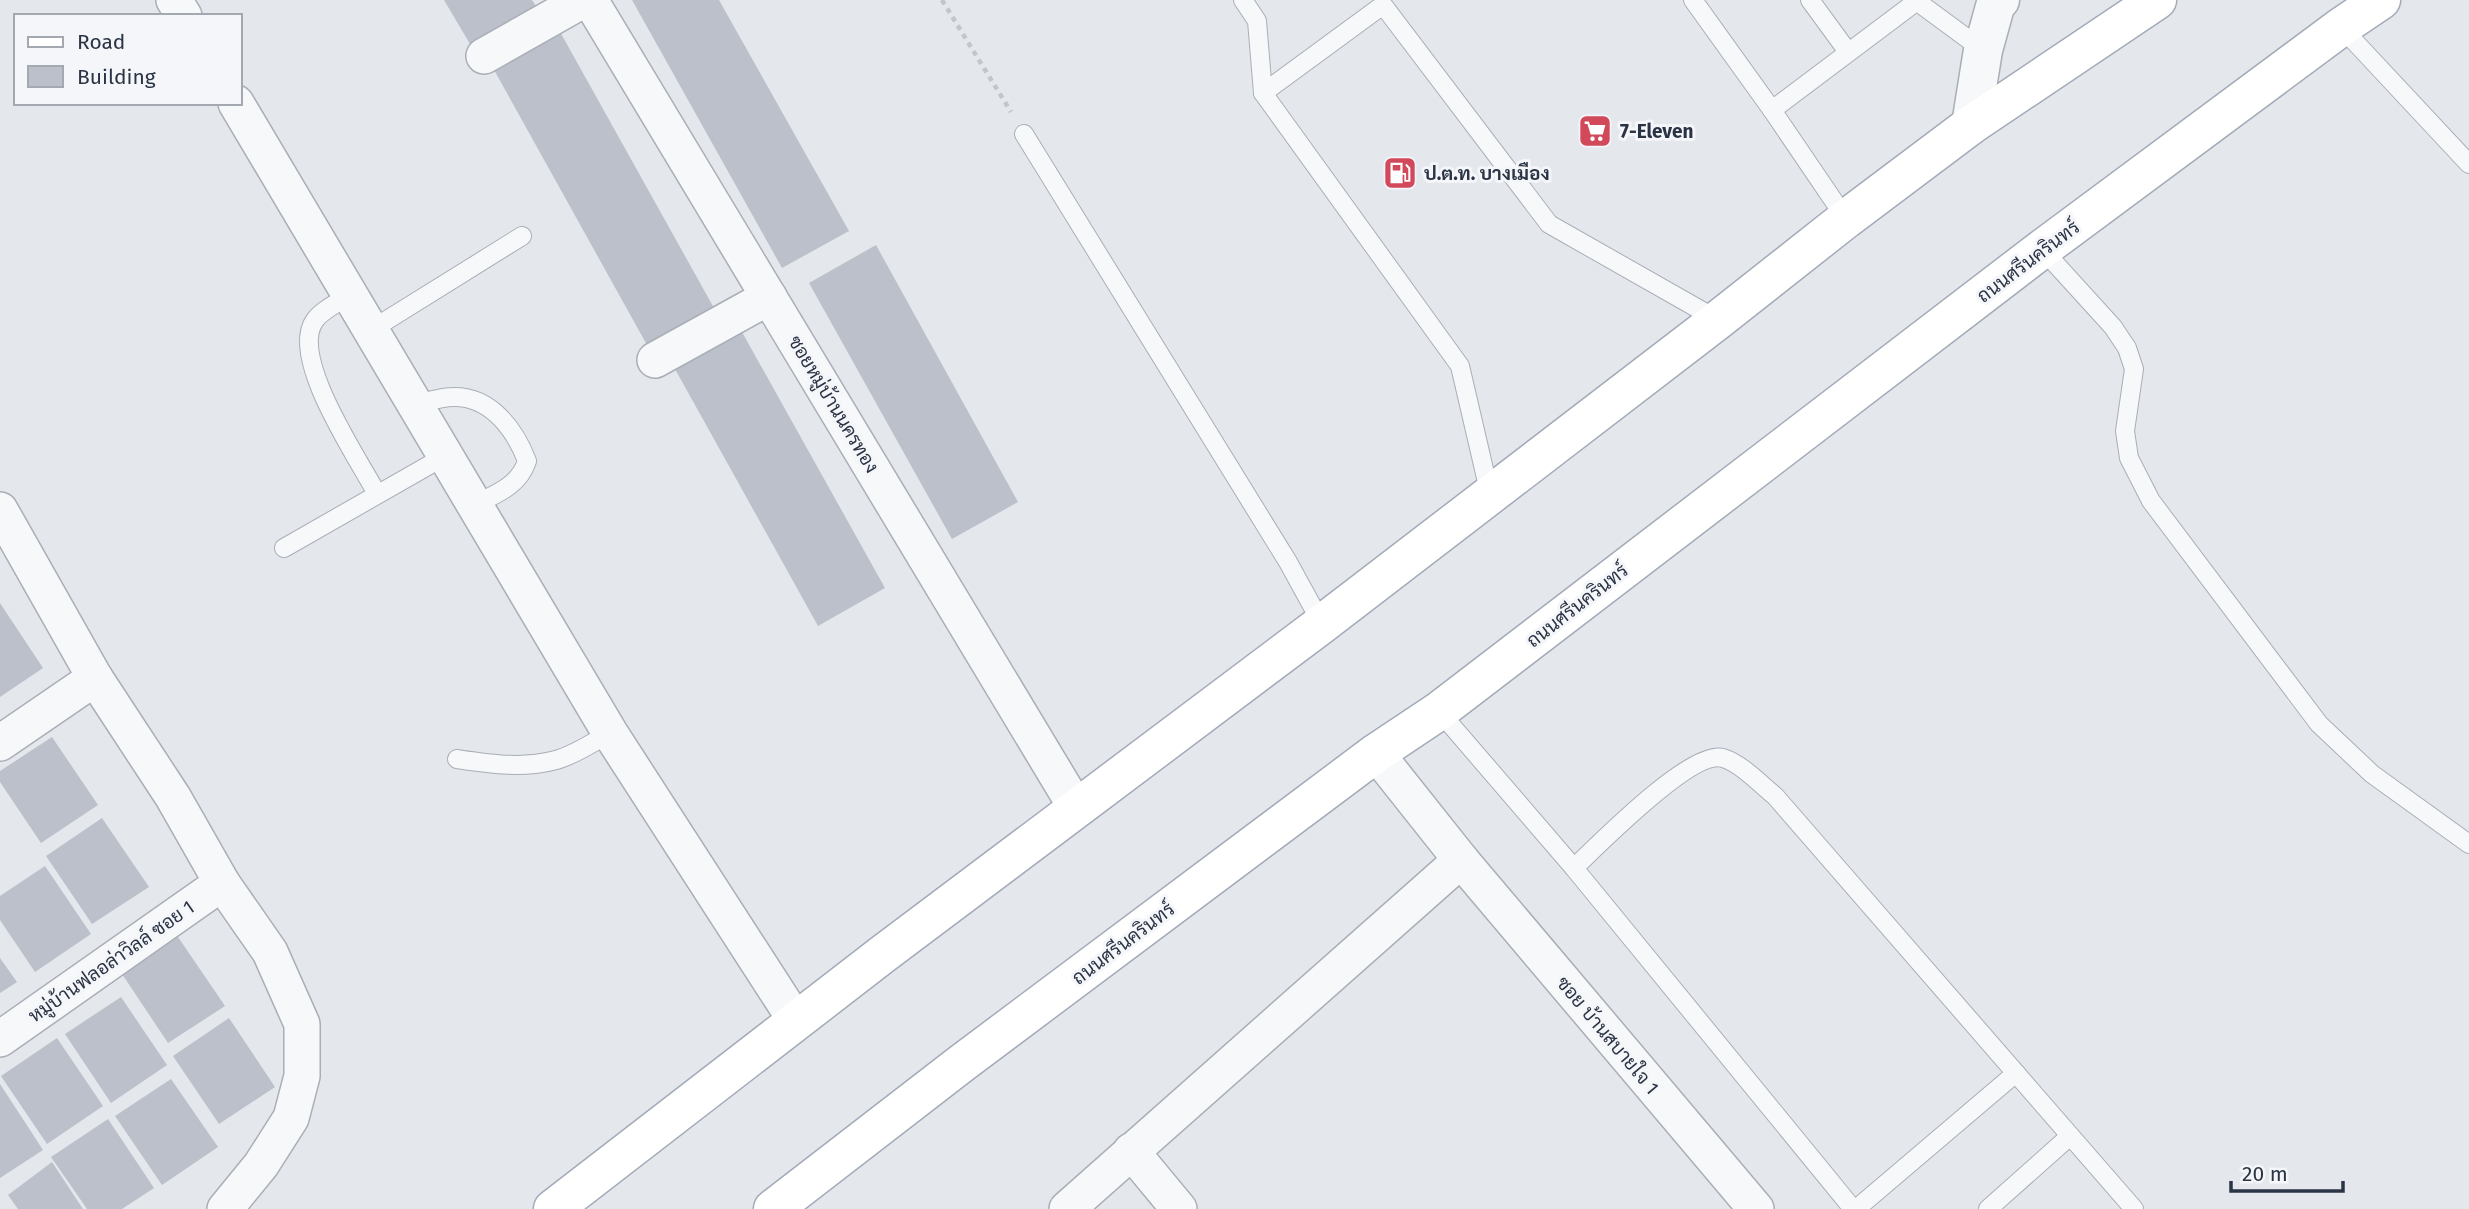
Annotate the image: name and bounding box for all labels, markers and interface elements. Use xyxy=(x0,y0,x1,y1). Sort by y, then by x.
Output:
legend xyxy=(14,14,242,105)
text: Road xyxy=(77,29,125,55)
text: Building xyxy=(77,64,156,90)
supermarket icon: 7-Eleven xyxy=(1576,112,1614,150)
place label: 7-Eleven xyxy=(1620,120,1693,143)
fuel station icon: ป.ต.ท. บางเมือง xyxy=(1381,154,1419,192)
place label: ป.ต.ท. บางเมือง xyxy=(1424,162,1550,185)
street label: ถนนศรีนครินทร์ xyxy=(1972,215,2084,307)
street label: ซอยหมู่บ้านนครทอง xyxy=(782,331,884,478)
street label: ถนนศรีนครินทร์ xyxy=(1521,558,1633,652)
street label: หมู่บ้านฟลอล่าวิลล์ ซอย 1 xyxy=(23,895,200,1029)
street label: ถนนศรีนครินทร์ xyxy=(1067,897,1179,989)
street label: ซอย บ้านสบายใจ 1 xyxy=(1552,971,1664,1099)
scale bar xyxy=(2231,1150,2343,1194)
text: 20 m xyxy=(2242,1161,2288,1187)

